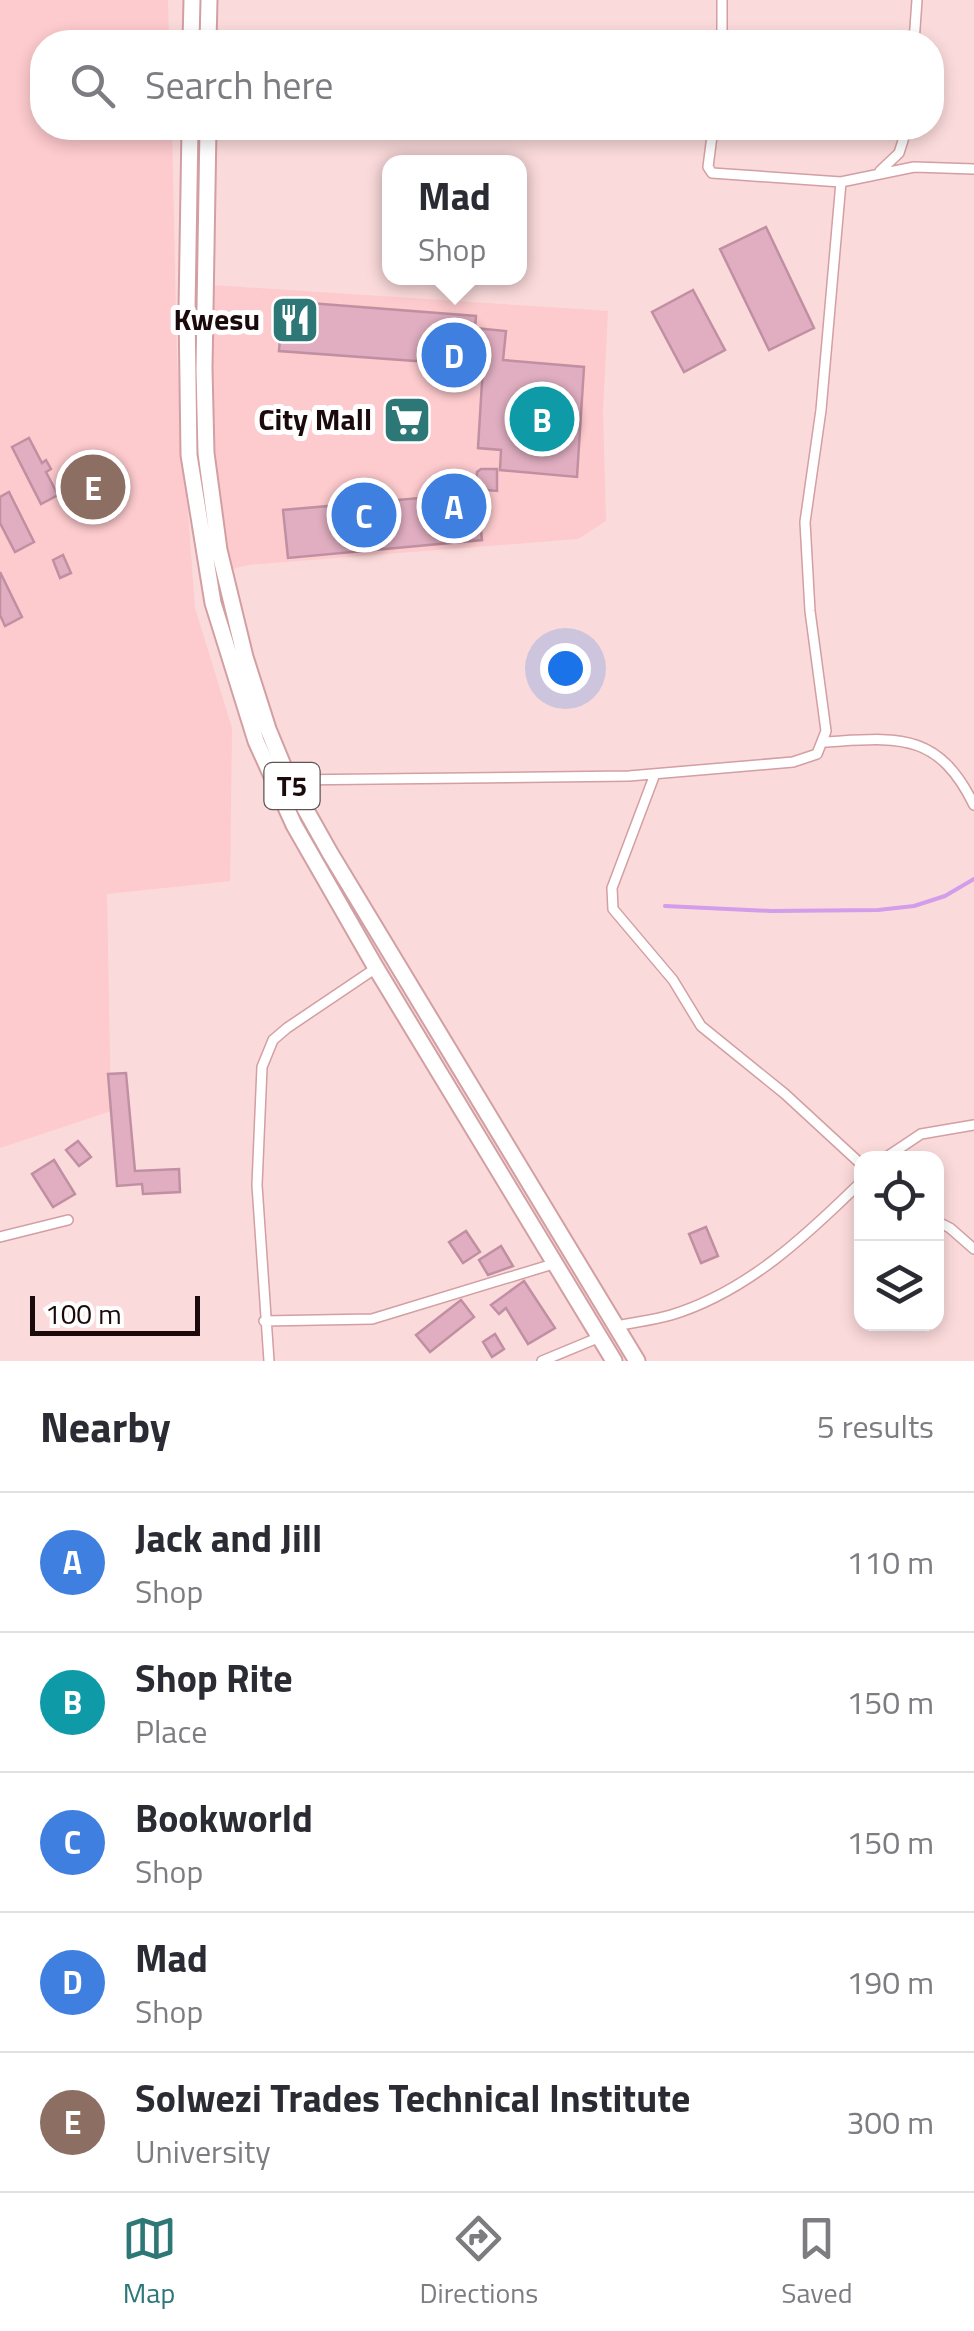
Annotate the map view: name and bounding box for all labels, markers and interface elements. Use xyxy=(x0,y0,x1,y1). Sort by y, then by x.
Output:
search box xyxy=(30,30,944,140)
text: Search here xyxy=(145,56,333,114)
icon: search xyxy=(65,58,120,113)
popup xyxy=(382,155,527,285)
text: Mad xyxy=(418,167,491,225)
text: Shop xyxy=(418,225,486,273)
restaurant icon: Kwesu xyxy=(269,294,321,346)
place label: Kwesu xyxy=(174,296,260,342)
pin: D xyxy=(422,318,486,392)
pin: B xyxy=(510,382,574,456)
supermarket icon: City Mall xyxy=(381,394,433,446)
place label: City Mall xyxy=(258,396,372,442)
pin: E xyxy=(61,450,126,524)
pin: A xyxy=(422,468,486,544)
pin: C xyxy=(332,478,396,552)
your location xyxy=(540,643,591,694)
road number: T5 xyxy=(264,763,320,809)
map controls xyxy=(854,1151,944,1331)
button: locate xyxy=(854,1151,944,1241)
button: layers xyxy=(854,1241,944,1331)
scale bar xyxy=(30,1291,200,1336)
text: 100 m xyxy=(45,1292,122,1335)
text: Nearby xyxy=(40,1394,171,1458)
text: 5 results xyxy=(817,1402,934,1450)
text: Jack and Jill xyxy=(135,1509,322,1567)
text: A xyxy=(63,1538,82,1586)
text: 110 m xyxy=(846,1538,934,1586)
text: Shop xyxy=(135,1567,203,1615)
text: Shop Rite xyxy=(135,1649,293,1707)
text: B xyxy=(63,1678,82,1726)
text: 150 m xyxy=(846,1678,934,1726)
text: Place xyxy=(135,1707,207,1755)
text: Bookworld xyxy=(135,1789,313,1847)
text: C xyxy=(64,1818,81,1866)
text: 150 m xyxy=(846,1818,934,1866)
text: Shop xyxy=(135,1847,203,1895)
text: Mad xyxy=(135,1929,208,1987)
text: D xyxy=(62,1958,83,2006)
text: 190 m xyxy=(846,1958,934,2006)
text: Shop xyxy=(135,1987,203,2035)
text: Solwezi Trades Technical Institute xyxy=(135,2069,690,2127)
text: E xyxy=(64,2098,81,2146)
text: 300 m xyxy=(846,2098,934,2146)
text: University xyxy=(135,2127,271,2175)
tab: Map xyxy=(122,2211,177,2314)
tab: Directions xyxy=(420,2211,538,2314)
tab: Saved xyxy=(781,2211,852,2314)

